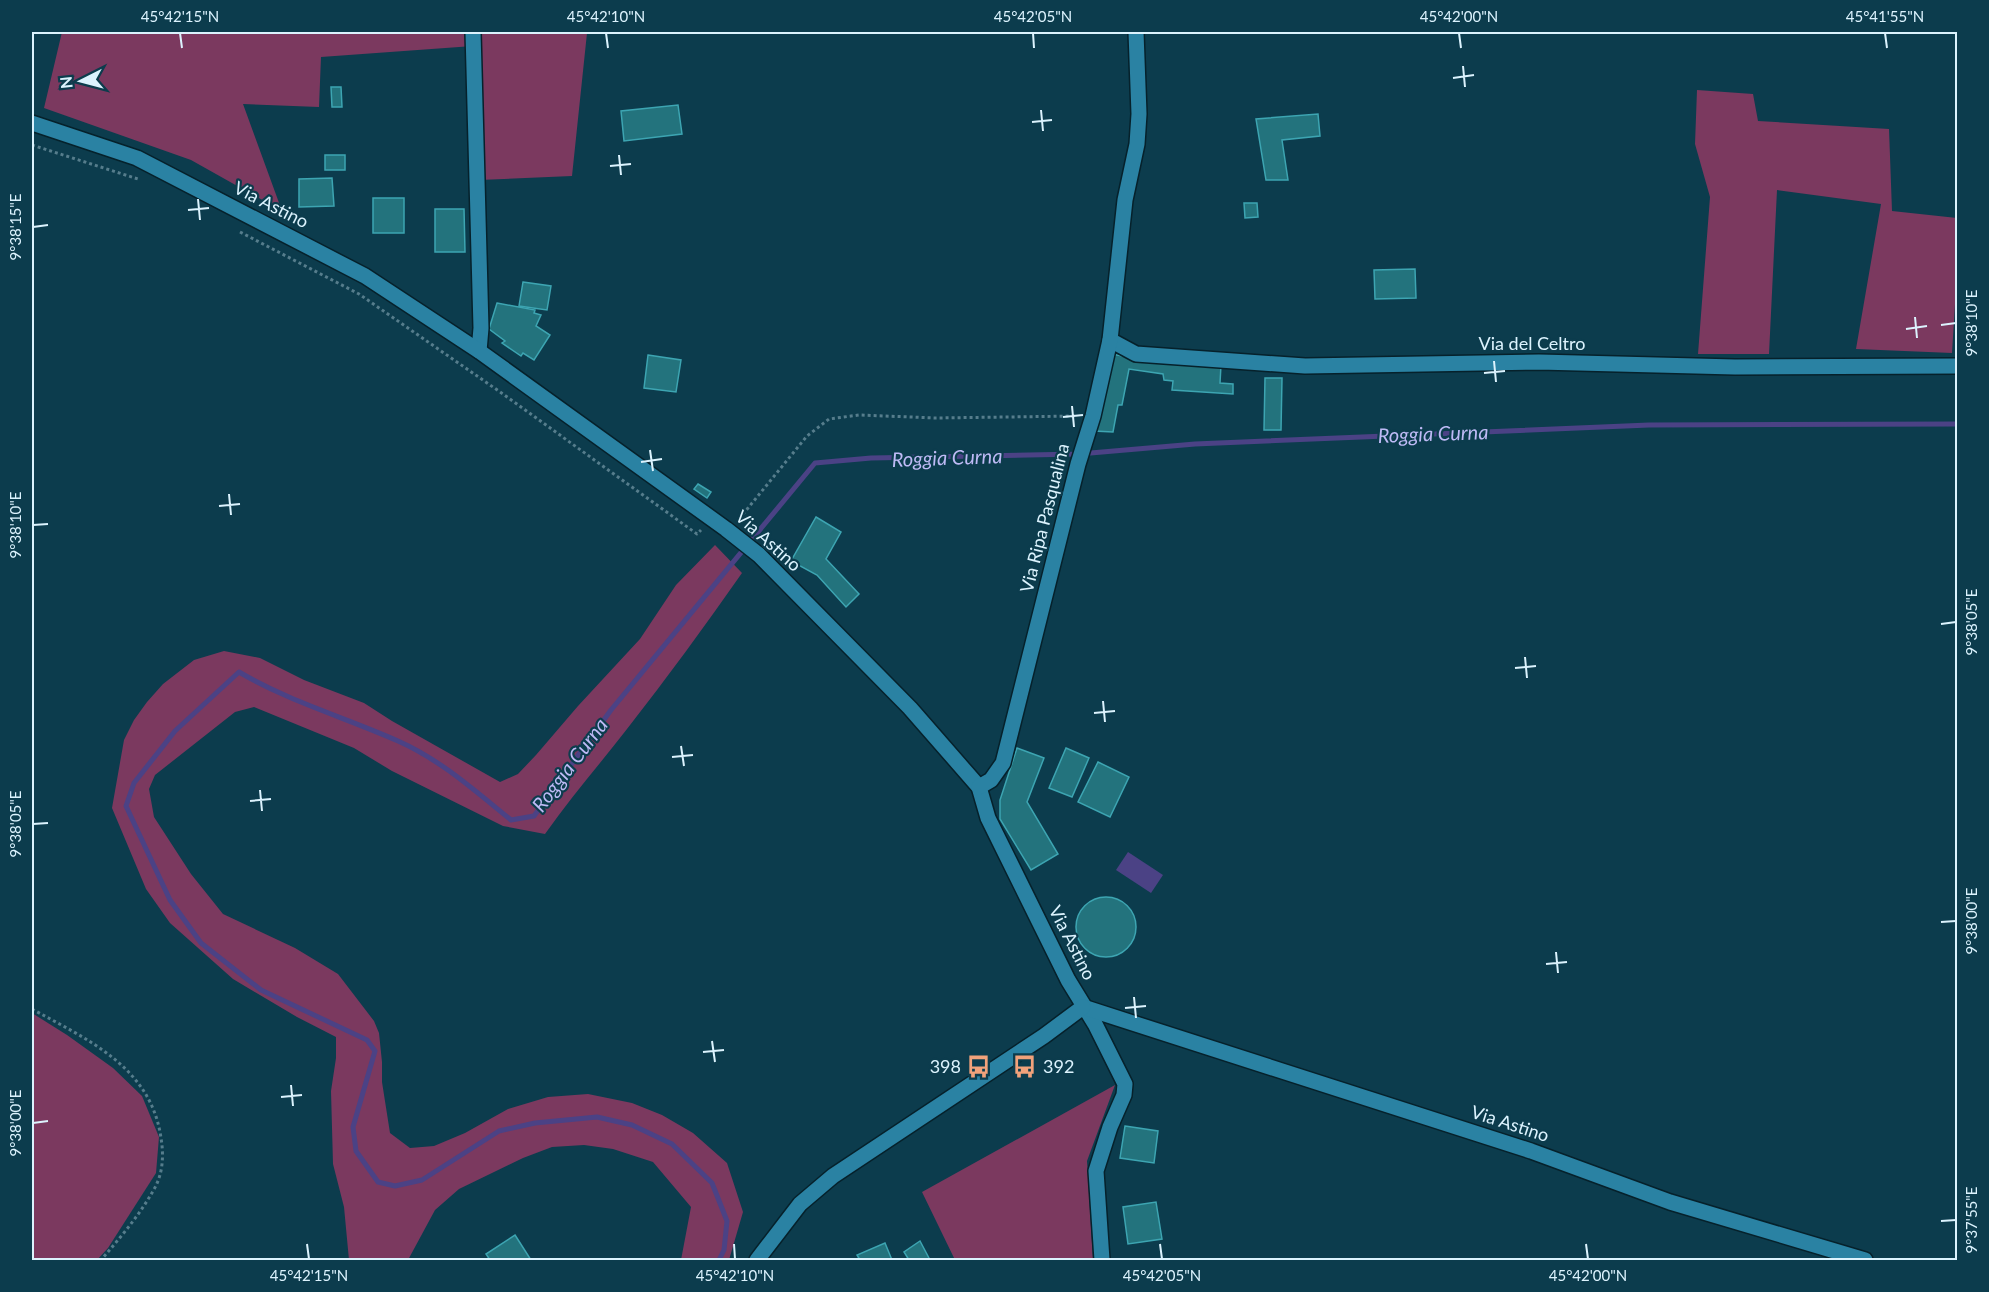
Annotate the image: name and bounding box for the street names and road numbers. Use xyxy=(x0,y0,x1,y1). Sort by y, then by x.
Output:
street label: Via Astino xyxy=(230,176,312,232)
street label: Via del Celtro xyxy=(1479,332,1585,354)
street label: Via Ripa Pasqualina xyxy=(1015,441,1073,595)
street label: Via Astino xyxy=(731,505,806,575)
street label: Via Astino xyxy=(1045,902,1101,984)
street label: Via Astino xyxy=(1468,1100,1552,1146)

